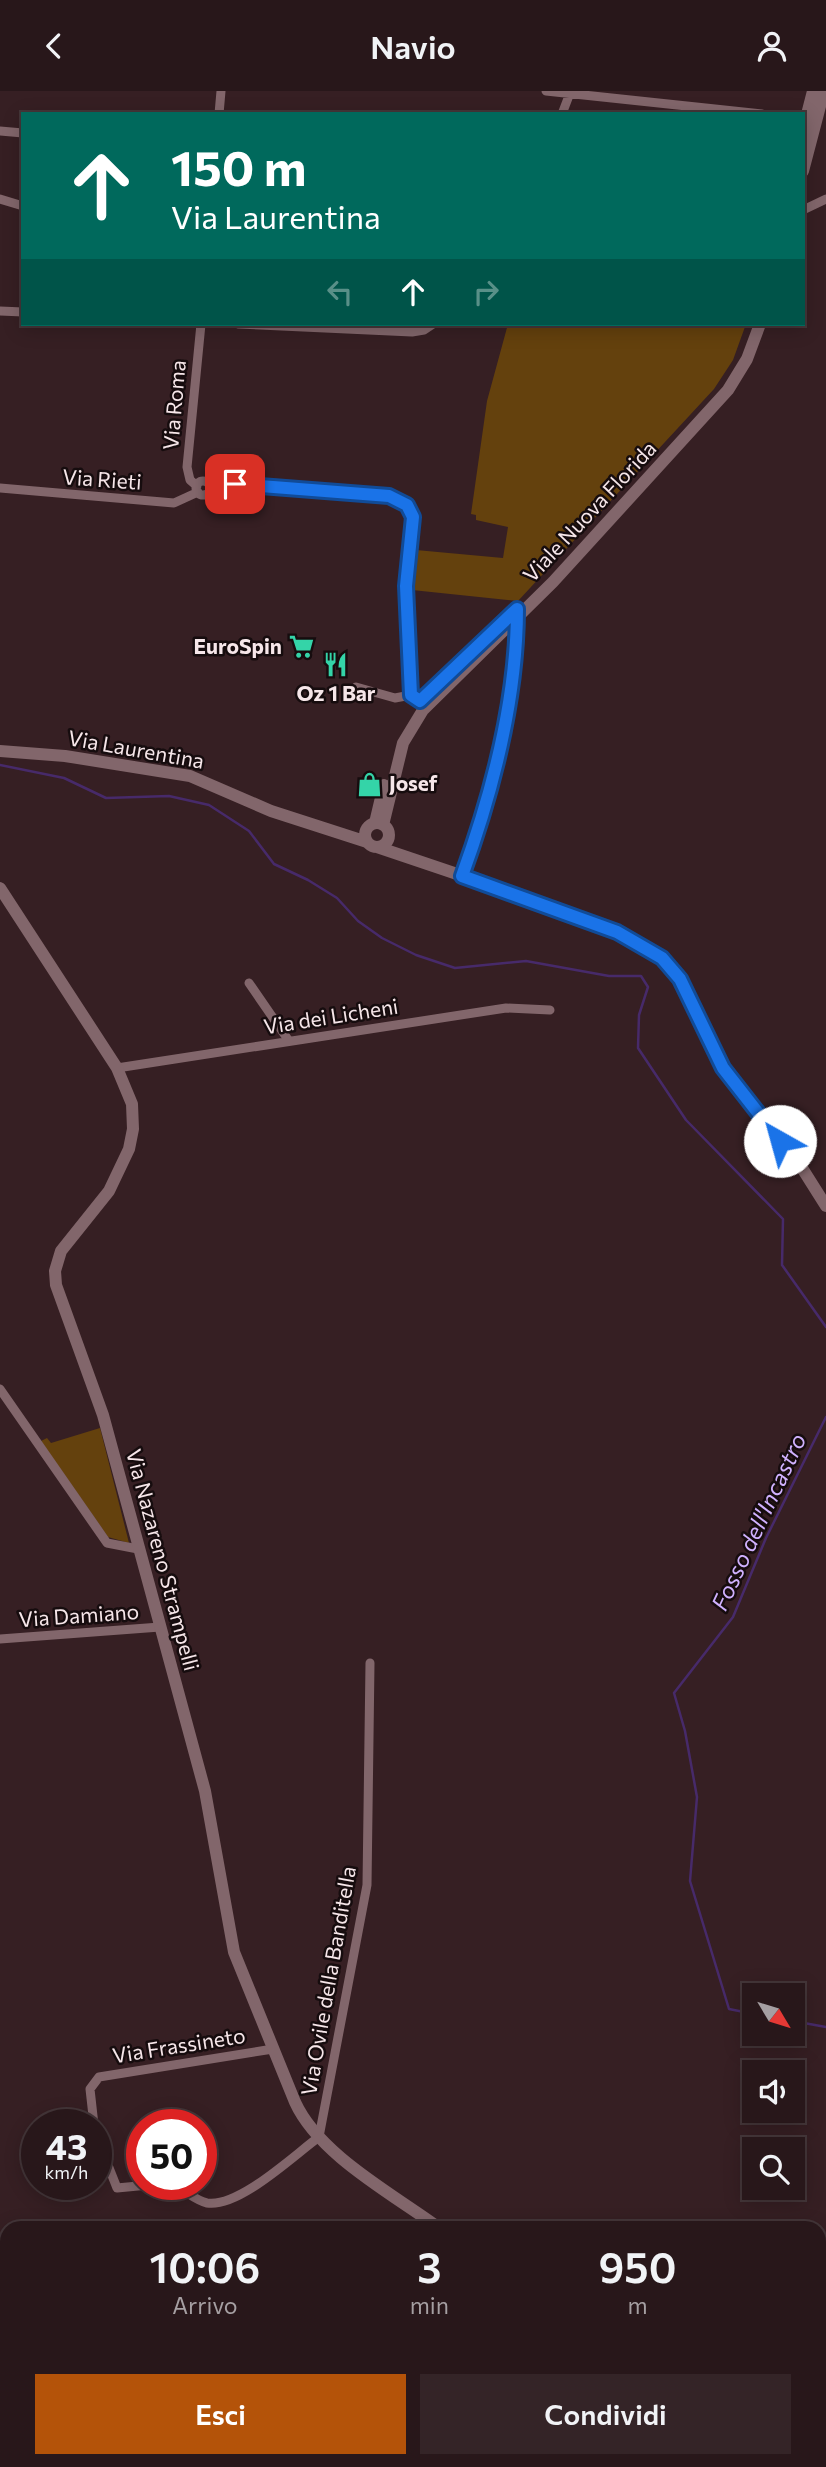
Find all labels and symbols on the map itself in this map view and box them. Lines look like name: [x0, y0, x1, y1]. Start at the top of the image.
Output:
street label: Via Roma: [157, 359, 190, 451]
street label: Viale Nuova Florida: [517, 435, 661, 587]
pin: [205, 454, 265, 514]
street label: Via Rieti: [62, 463, 142, 494]
place label: EuroSpin: [194, 633, 282, 658]
supermarket icon: EuroSpin: [288, 633, 316, 661]
restaurant icon: Oz 1 Bar: [322, 651, 350, 679]
place label: Oz 1 Bar: [296, 680, 376, 705]
street label: Via Laurentina: [66, 724, 206, 773]
shop icon: Josef: [355, 770, 383, 798]
place label: Josef: [389, 770, 438, 795]
street label: Via dei Licheni: [262, 993, 400, 1038]
position arrow: [743, 1104, 817, 1178]
water label: Fosso dell'Incastro: [705, 1428, 811, 1615]
street label: Via Nazareno Strampelli: [122, 1446, 205, 1673]
street label: Via Damiano: [18, 1598, 140, 1631]
street label: Via Ovile della Banditella: [295, 1864, 360, 2098]
north arrow: [742, 1983, 805, 2046]
street label: Via Frassineto: [111, 2022, 247, 2067]
speed limit sign: 50: [126, 2109, 217, 2200]

